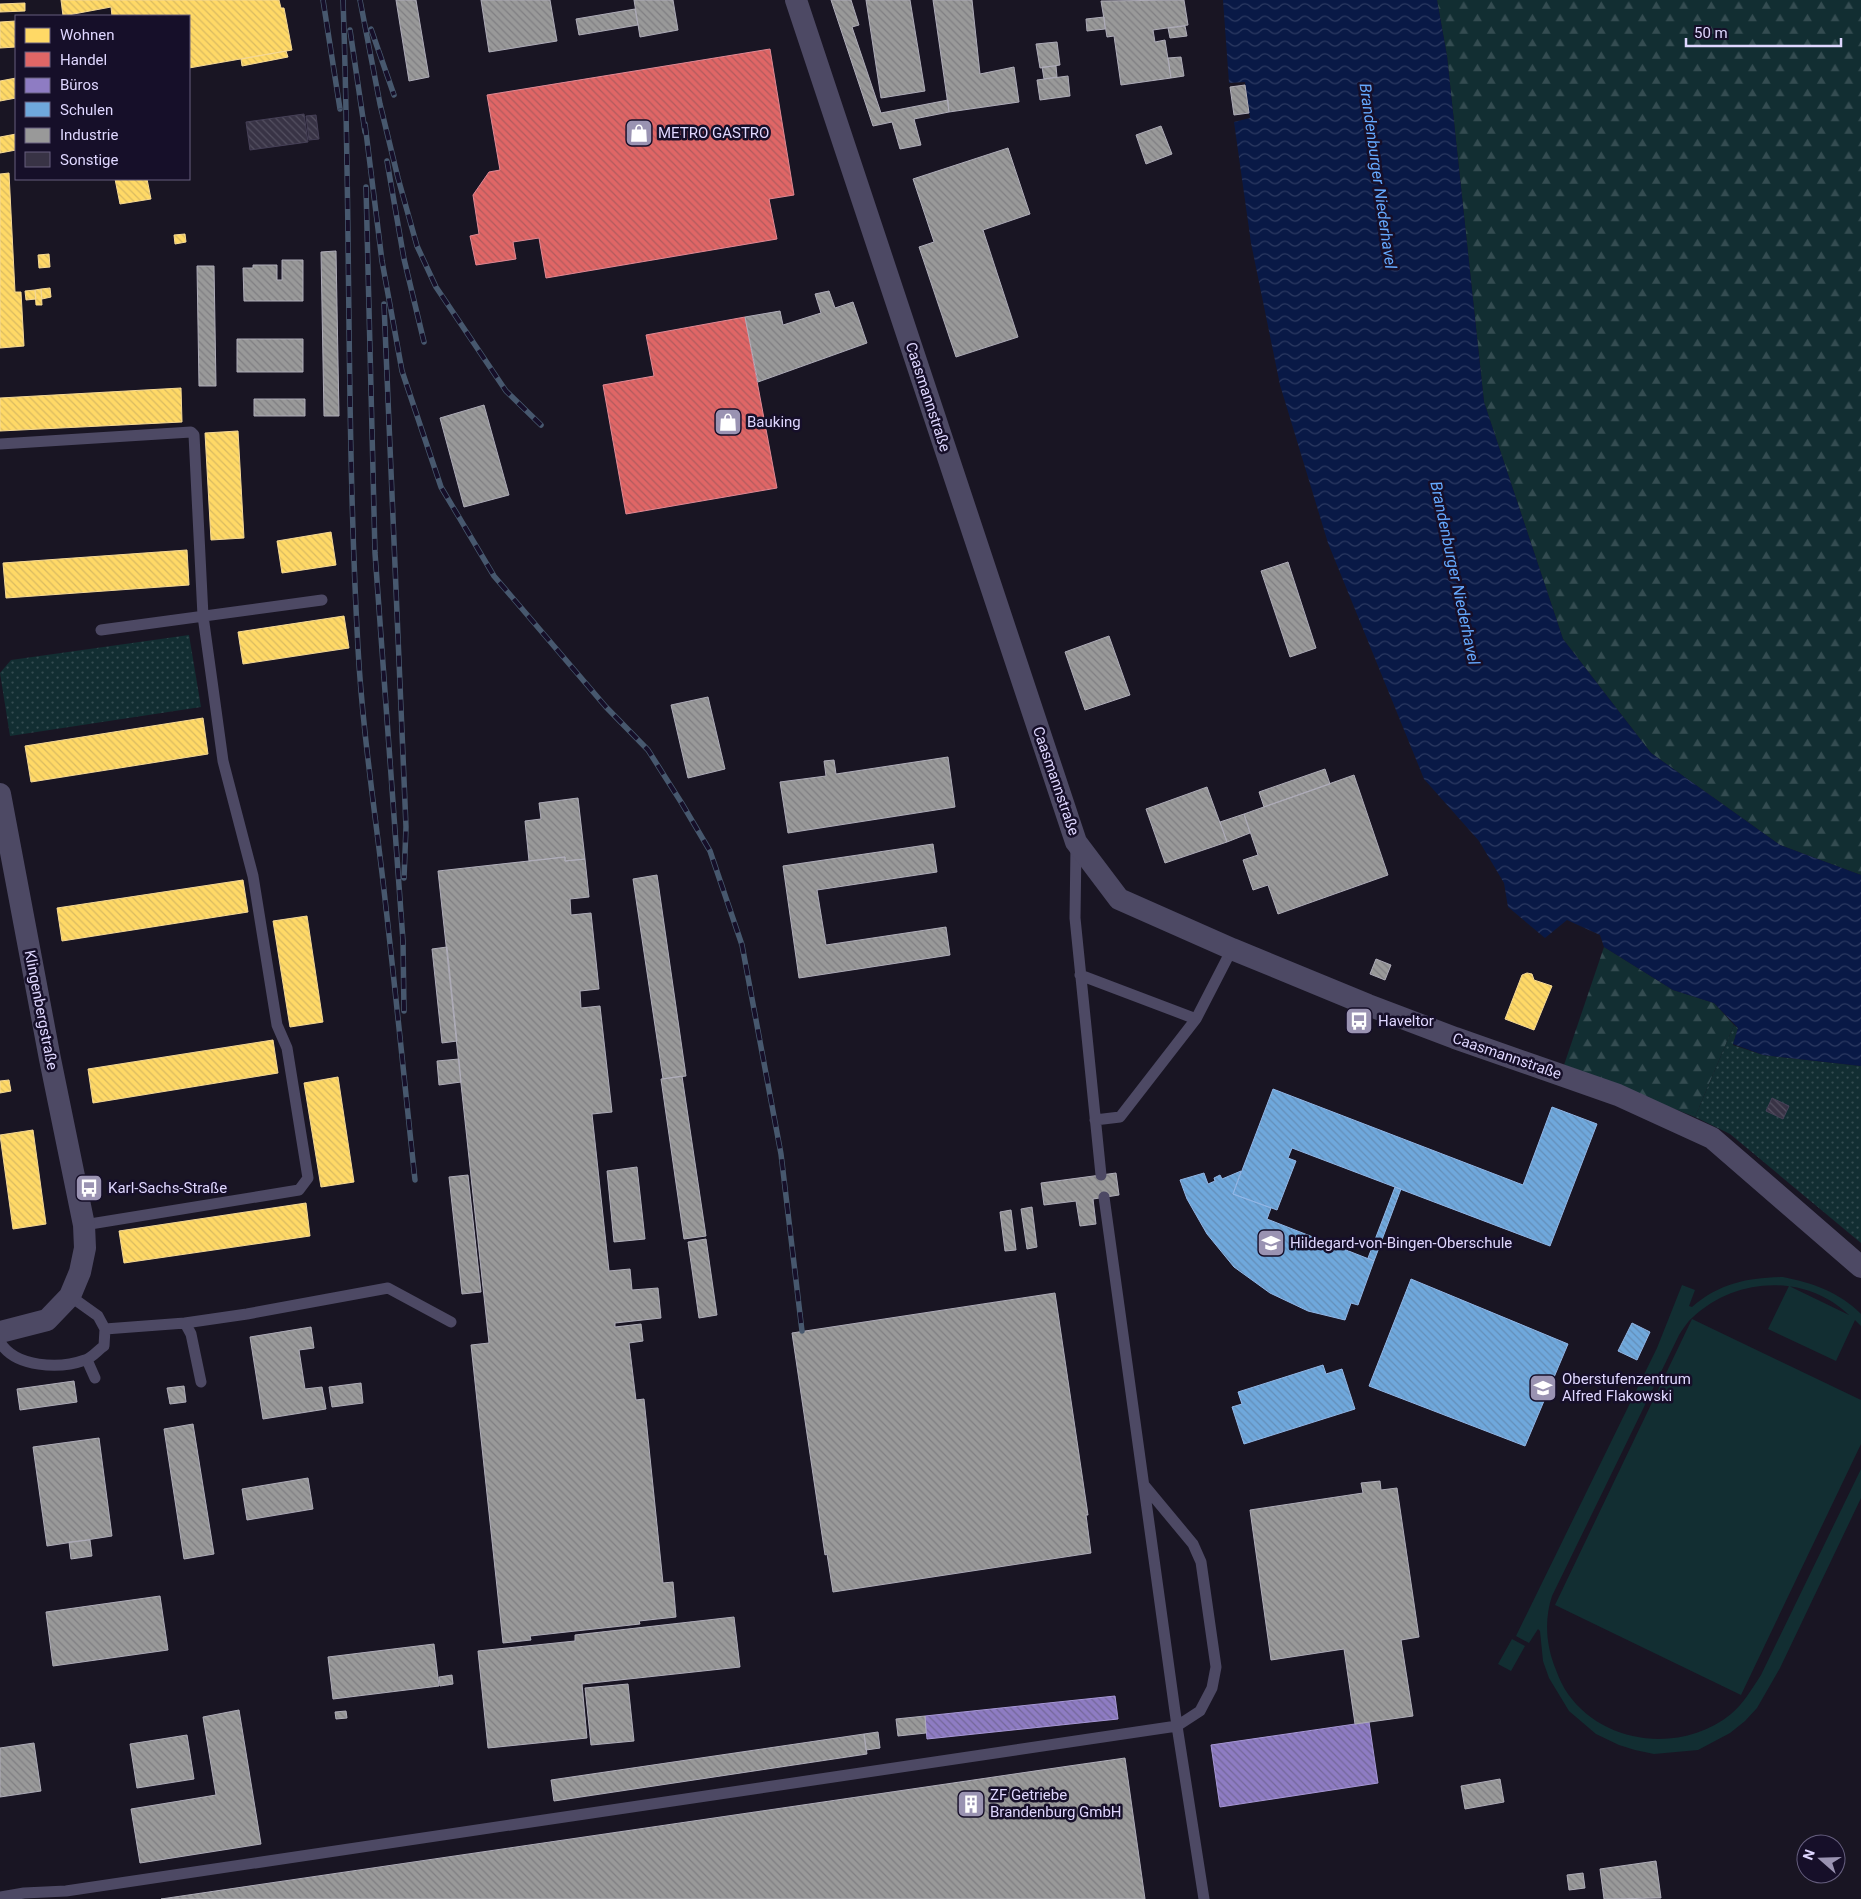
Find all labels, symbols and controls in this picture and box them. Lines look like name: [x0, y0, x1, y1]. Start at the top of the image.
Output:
legend: [15, 15, 190, 180]
scale bar: [1686, 15, 1841, 47]
text: 50 m: [1694, 24, 1728, 42]
text: Wohnen: [60, 26, 114, 44]
text: Handel: [60, 51, 107, 69]
text: Büros: [60, 76, 99, 94]
water label: Brandenburger Niederhavel: [1356, 82, 1400, 270]
text: Schulen: [60, 101, 113, 119]
shop icon: METRO GASTRO: [624, 118, 654, 148]
place label: METRO GASTRO: [658, 124, 769, 142]
text: Industrie: [60, 126, 118, 144]
text: Sonstige: [60, 151, 118, 169]
street label: Caasmannstraße: [902, 340, 954, 454]
shop icon: Bauking: [713, 407, 743, 437]
place label: Bauking: [747, 413, 801, 431]
water label: Brandenburger Niederhavel: [1426, 479, 1484, 667]
street label: Caasmannstraße: [1029, 724, 1083, 838]
street label: Klingenbergstraße: [21, 948, 61, 1072]
bus stop icon: Haveltor: [1344, 1006, 1374, 1036]
place label: Haveltor: [1378, 1012, 1434, 1030]
street label: Caasmannstraße: [1450, 1029, 1564, 1083]
bus stop icon: Karl-Sachs-Straße: [74, 1173, 104, 1203]
place label: Karl-Sachs-Straße: [108, 1179, 227, 1197]
school or university icon: Hildegard-von-Bingen-Oberschule: [1256, 1228, 1286, 1258]
place label: Hildegard-von-Bingen-Oberschule: [1290, 1234, 1512, 1252]
place label: Oberstufenzentrum Alfred Flakowski: [1562, 1370, 1691, 1405]
school or university icon: Oberstufenzentrum Alfred Flakowski: [1528, 1373, 1558, 1403]
place label: ZF Getriebe Brandenburg GmbH: [990, 1786, 1122, 1821]
building icon: ZF Getriebe Brandenburg GmbH: [956, 1789, 986, 1819]
north arrow: [1796, 1834, 1846, 1884]
text: N: [1800, 1847, 1818, 1862]

